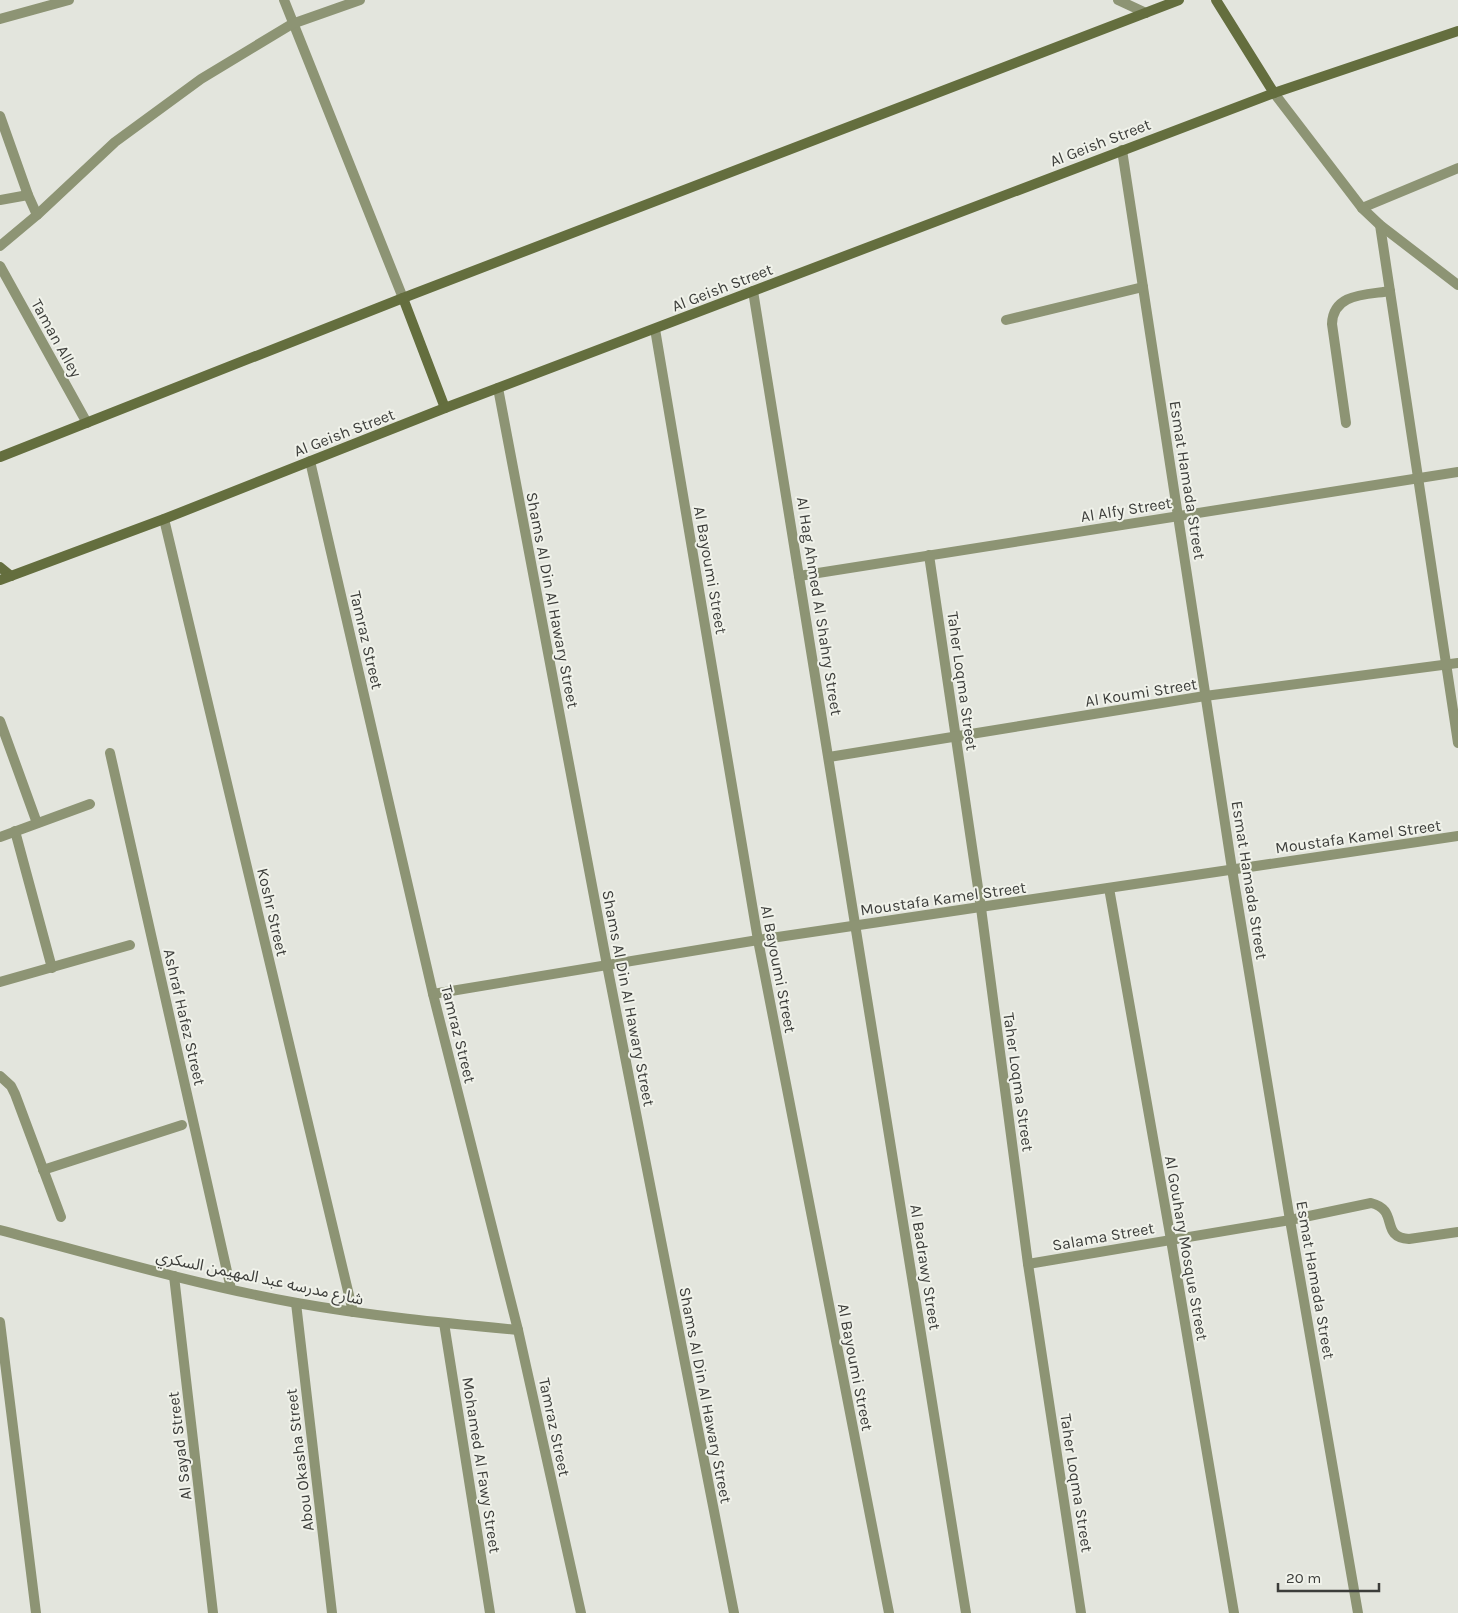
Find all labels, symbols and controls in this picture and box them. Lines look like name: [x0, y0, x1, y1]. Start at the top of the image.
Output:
street label: Al Geish Street: [1047, 115, 1153, 170]
street label: Al Geish Street: [669, 260, 775, 315]
street label: Taman Alley: [27, 296, 86, 381]
street label: Esmat Hamada Street: [1166, 399, 1209, 561]
street label: Al Geish Street: [291, 405, 397, 460]
street label: Shams Al Din Al Hawary Street: [522, 490, 583, 710]
street label: Al Alfy Street: [1079, 493, 1173, 526]
street label: Al Hag Ahmed Al Shahry Street: [793, 495, 846, 717]
street label: Al Bayoumi Street: [690, 505, 731, 636]
street label: Tamraz Street: [346, 589, 387, 691]
street label: Taher Loqma Street: [943, 610, 982, 752]
street label: Al Koumi Street: [1084, 674, 1198, 711]
street label: Esmat Hamada Street: [1228, 799, 1271, 961]
street label: Moustafa Kamel Street: [1274, 815, 1442, 858]
street label: Koshr Street: [253, 866, 292, 958]
street label: Moustafa Kamel Street: [859, 877, 1027, 920]
street label: Shams Al Din Al Hawary Street: [598, 888, 659, 1108]
street label: Al Bayoumi Street: [757, 904, 800, 1034]
street label: Ashraf Hafez Street: [160, 947, 209, 1087]
street label: Tamraz Street: [437, 983, 480, 1085]
street label: Taher Loqma Street: [999, 1011, 1038, 1153]
street label: Al Gouhary Mosque Street: [1161, 1154, 1212, 1342]
street label: Esmat Hamada Street: [1292, 1200, 1339, 1361]
street label: Al Badrawy Street: [906, 1203, 945, 1331]
street label: Salama Street: [1051, 1218, 1156, 1255]
street label: شارع مدرسه عبد المهيمن السكري: [154, 1246, 365, 1312]
street label: Shams Al Din Al Hawary Street: [675, 1285, 736, 1505]
street label: Al Bayoumi Street: [834, 1302, 877, 1432]
street label: Mohamed Al Fawy Street: [458, 1376, 505, 1555]
street label: Tamraz Street: [535, 1376, 574, 1478]
street label: Abou Okasha Street: [281, 1387, 318, 1532]
street label: Al Sayad Street: [163, 1390, 196, 1501]
street label: Taher Loqma Street: [1056, 1412, 1097, 1554]
scale bar: [1278, 1560, 1379, 1592]
text: 20 m: [1286, 1569, 1321, 1587]

